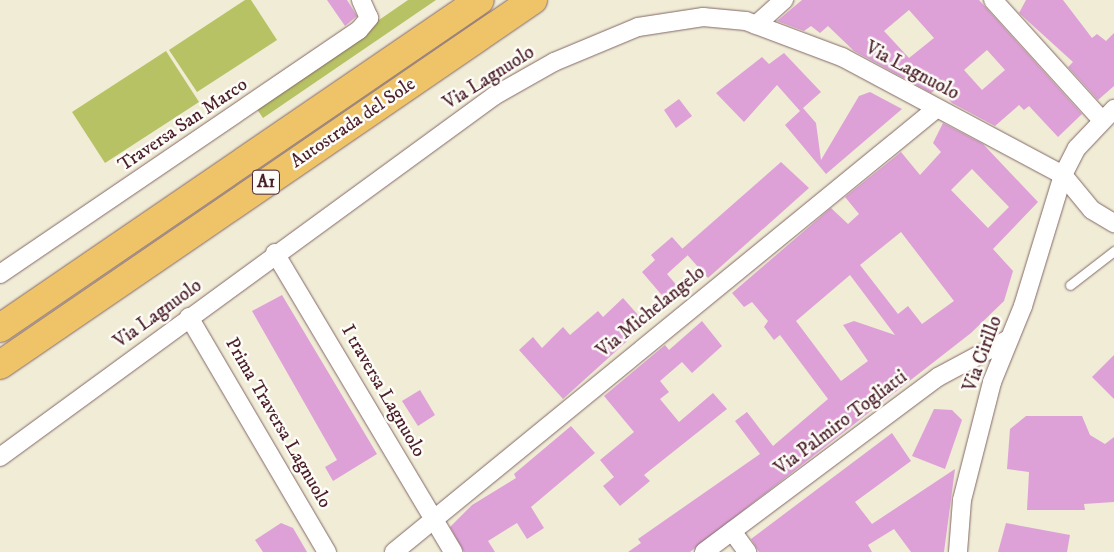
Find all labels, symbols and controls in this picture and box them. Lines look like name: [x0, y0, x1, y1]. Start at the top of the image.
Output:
street label: Via Lagnuolo: [861, 37, 963, 105]
street label: Via Lagnuolo: [439, 41, 539, 115]
street label: Traversa San Marco: [114, 73, 252, 177]
street label: Autostrada del Sole: [286, 73, 420, 173]
road number: A1: [251, 166, 281, 198]
street label: Via Michelangelo: [592, 261, 710, 363]
street label: Via Lagnuolo: [110, 275, 206, 353]
street label: Via Cirillo: [959, 313, 1007, 395]
street label: I traversa Lagnuolo: [336, 321, 430, 461]
street label: Prima Traversa Lagnuolo: [220, 334, 336, 512]
street label: Via Palmiro Togliatti: [770, 366, 912, 480]

